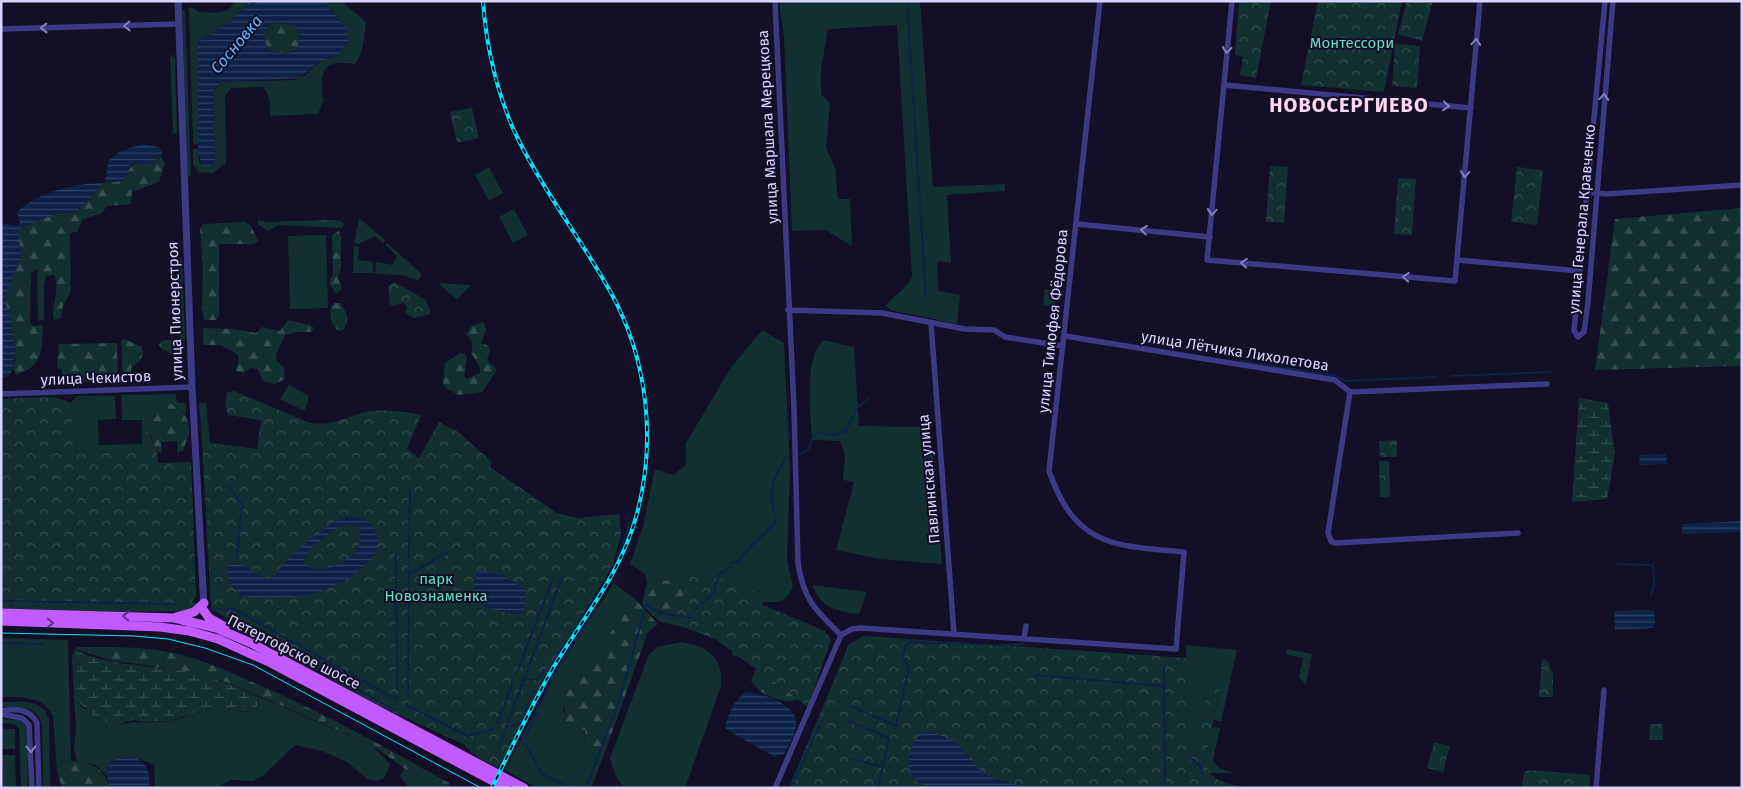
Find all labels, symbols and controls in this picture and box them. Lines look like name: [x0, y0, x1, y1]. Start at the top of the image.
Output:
water label: Сосновка: [207, 11, 266, 77]
one-way arrow: [123, 21, 131, 31]
one-way arrow: [40, 23, 48, 33]
street label: улица Маршала Мерецкова: [754, 30, 782, 224]
park label: Монтессори: [1310, 34, 1394, 52]
one-way arrow: [1471, 38, 1482, 46]
one-way arrow: [1222, 46, 1233, 54]
district label: НОВОСЕРГИЕВО: [1269, 93, 1429, 117]
one-way arrow: [1599, 93, 1610, 101]
one-way arrow: [1443, 100, 1451, 111]
street label: улица Генерала Кравченко: [1565, 123, 1599, 315]
one-way arrow: [1459, 170, 1470, 178]
one-way arrow: [1207, 208, 1218, 216]
one-way arrow: [1139, 225, 1147, 236]
street label: улица Тимофея Фёдорова: [1034, 228, 1072, 414]
street label: улица Пионерстроя: [164, 241, 186, 381]
one-way arrow: [1240, 258, 1248, 269]
one-way arrow: [1402, 272, 1410, 283]
street label: улица Лётчика Лихолетова: [1140, 327, 1330, 375]
street label: улица Чекистов: [40, 367, 152, 389]
street label: Павлинская улица: [914, 413, 944, 545]
park label: парк Новознаменка: [384, 570, 488, 605]
one-way arrow: [121, 610, 129, 621]
street label: Петергофское шоссе: [225, 611, 363, 693]
one-way arrow: [46, 618, 54, 628]
one-way arrow: [26, 746, 36, 753]

